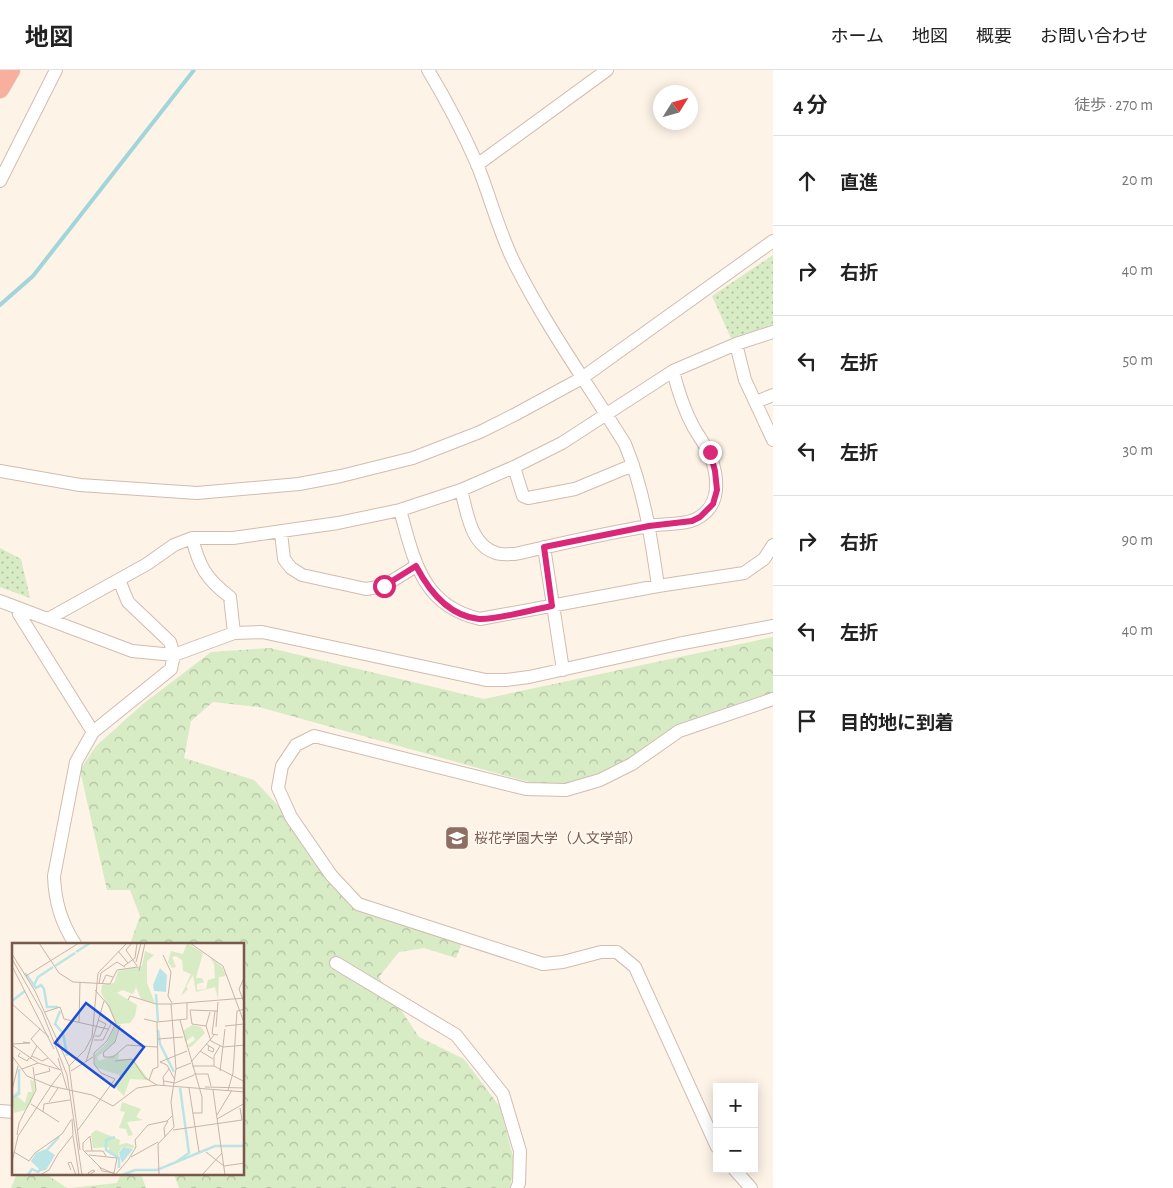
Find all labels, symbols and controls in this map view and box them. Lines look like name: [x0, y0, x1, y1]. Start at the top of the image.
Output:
text: 地図: [25, 26, 73, 50]
text: ホーム: [831, 28, 884, 46]
text: 地図: [912, 28, 948, 46]
text: 概要: [976, 28, 1012, 46]
text: お問い合わせ: [1040, 28, 1148, 46]
north arrow: [653, 85, 698, 130]
text: 4 分: [793, 95, 828, 116]
text: 徒歩 · 270 m: [1074, 97, 1153, 113]
icon: ahead: [793, 167, 821, 195]
text: 20 m: [1122, 172, 1153, 188]
text: 直進: [840, 174, 878, 193]
icon: right: [793, 257, 821, 285]
text: 40 m: [1121, 262, 1153, 278]
text: 右折: [840, 264, 878, 283]
icon: left: [793, 347, 821, 375]
text: 50 m: [1122, 352, 1153, 368]
text: 左折: [840, 354, 878, 373]
icon: left: [793, 437, 821, 465]
route end: [699, 441, 722, 464]
text: 30 m: [1123, 442, 1153, 458]
text: 左折: [840, 444, 878, 463]
icon: right: [793, 527, 821, 555]
text: 90 m: [1122, 532, 1153, 548]
text: 右折: [840, 534, 878, 553]
route start: [373, 575, 396, 598]
icon: left: [793, 617, 821, 645]
text: 40 m: [1121, 622, 1153, 638]
text: 左折: [840, 624, 878, 643]
icon: arrive: [793, 707, 821, 735]
text: 目的地に到着: [840, 714, 954, 733]
school or university icon: 桜花学園大学（人文学部）: [444, 825, 470, 851]
place label: 桜花学園大学（人文学部）: [474, 831, 642, 846]
inset map: [12, 943, 245, 1176]
map controls: [713, 1083, 758, 1173]
button: +: [713, 1083, 758, 1128]
button: −: [713, 1128, 758, 1173]

